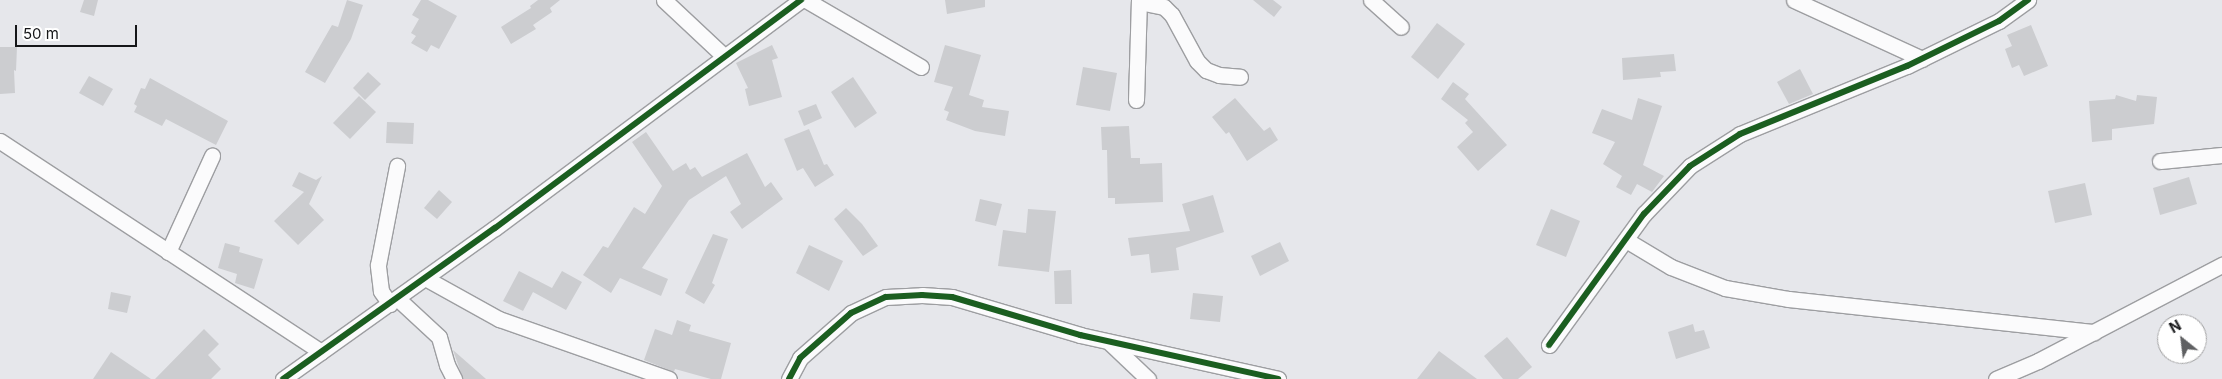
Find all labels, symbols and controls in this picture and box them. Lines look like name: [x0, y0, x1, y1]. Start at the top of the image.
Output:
scale bar: [18, 15, 140, 47]
text: 50 m: [23, 24, 59, 43]
north arrow: [2157, 314, 2207, 364]
text: N: [2166, 316, 2184, 336]

